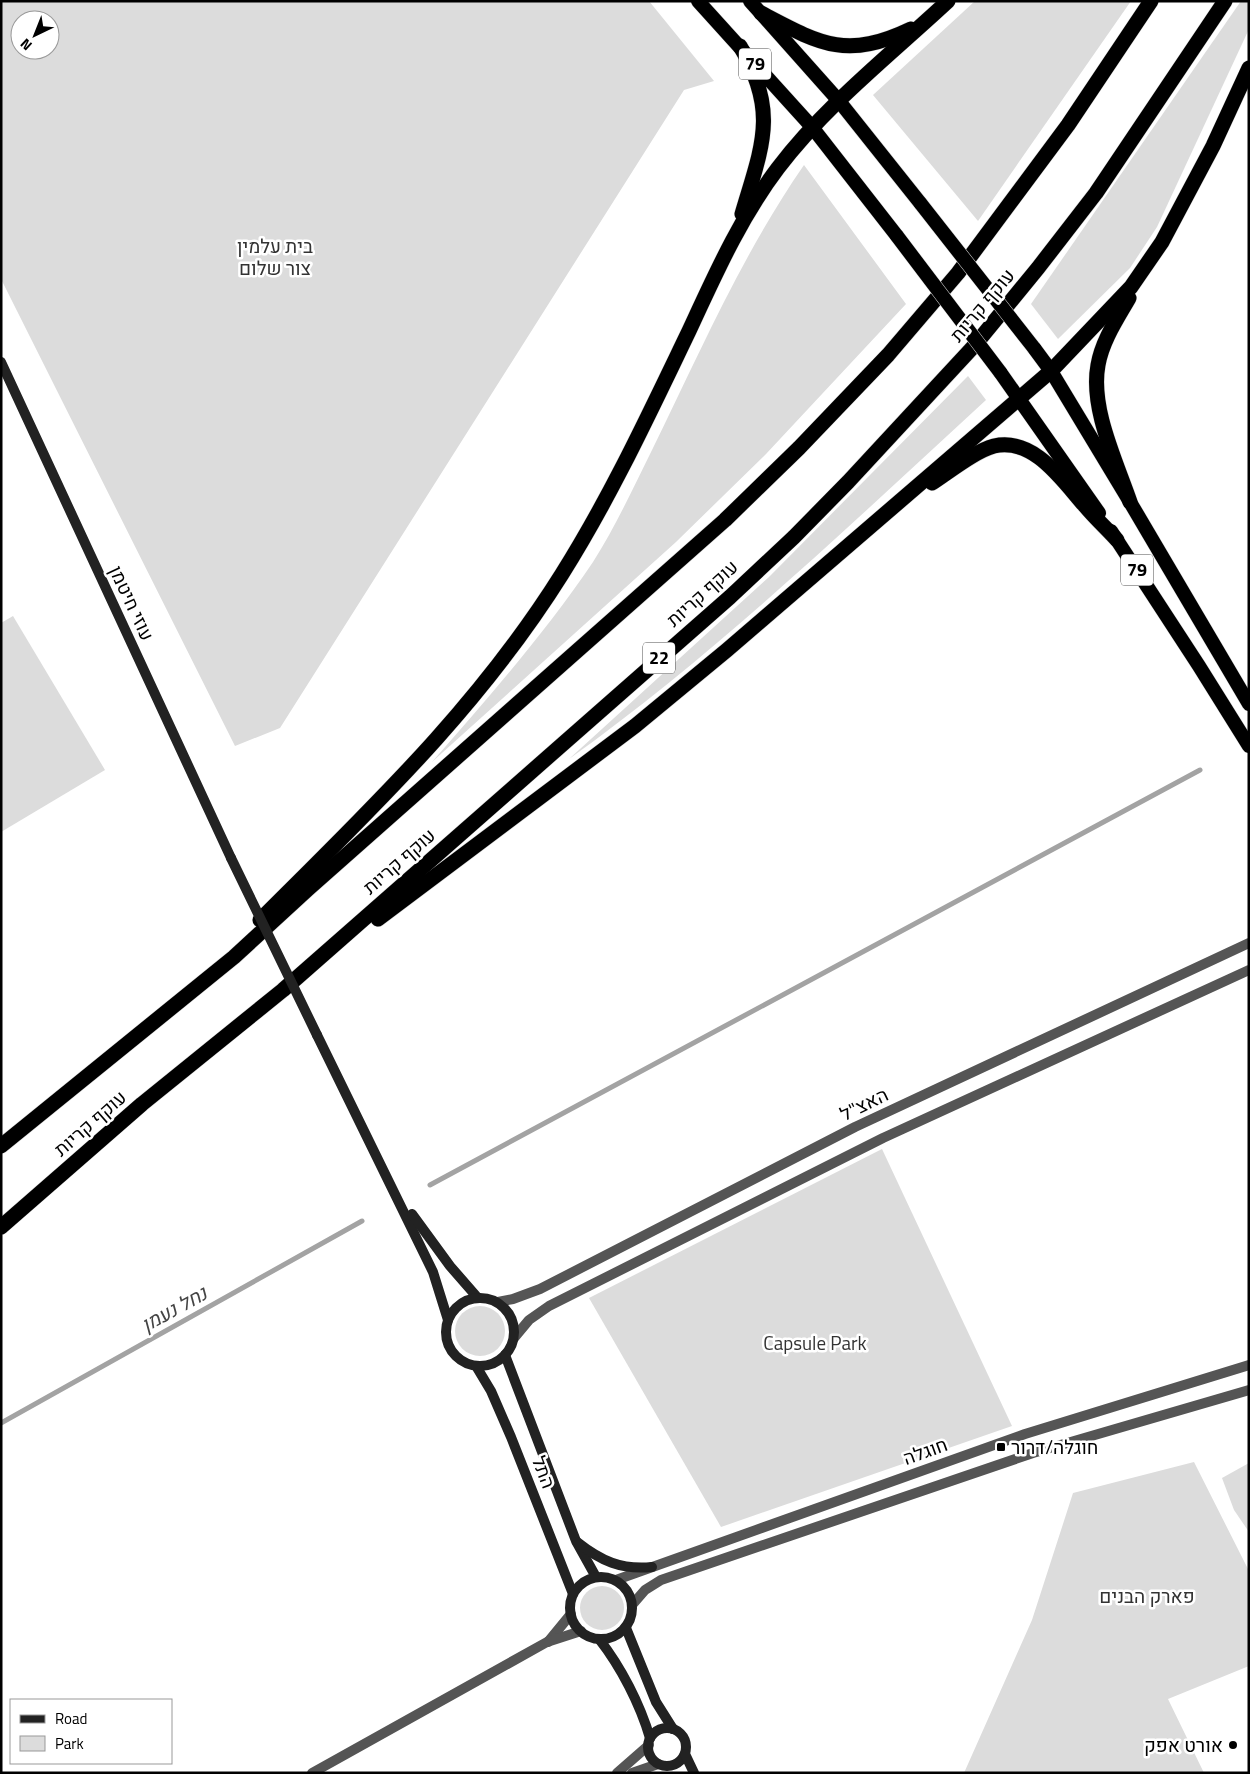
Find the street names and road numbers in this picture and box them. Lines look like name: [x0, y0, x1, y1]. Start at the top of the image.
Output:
road number: 79: [739, 49, 771, 80]
street label: עוקף קריות: [942, 262, 1021, 348]
street label: עוקף קריות: [659, 552, 744, 633]
road number: 79: [1121, 554, 1153, 586]
street label: עוזי חיטמן: [102, 561, 162, 645]
road number: 22: [643, 642, 675, 674]
street label: עוקף קריות: [356, 821, 441, 900]
street label: האצ"ל: [835, 1079, 893, 1128]
street label: עוקף קריות: [47, 1083, 132, 1162]
street label: חוגלה: [899, 1429, 951, 1472]
street label: התל: [525, 1451, 564, 1492]

